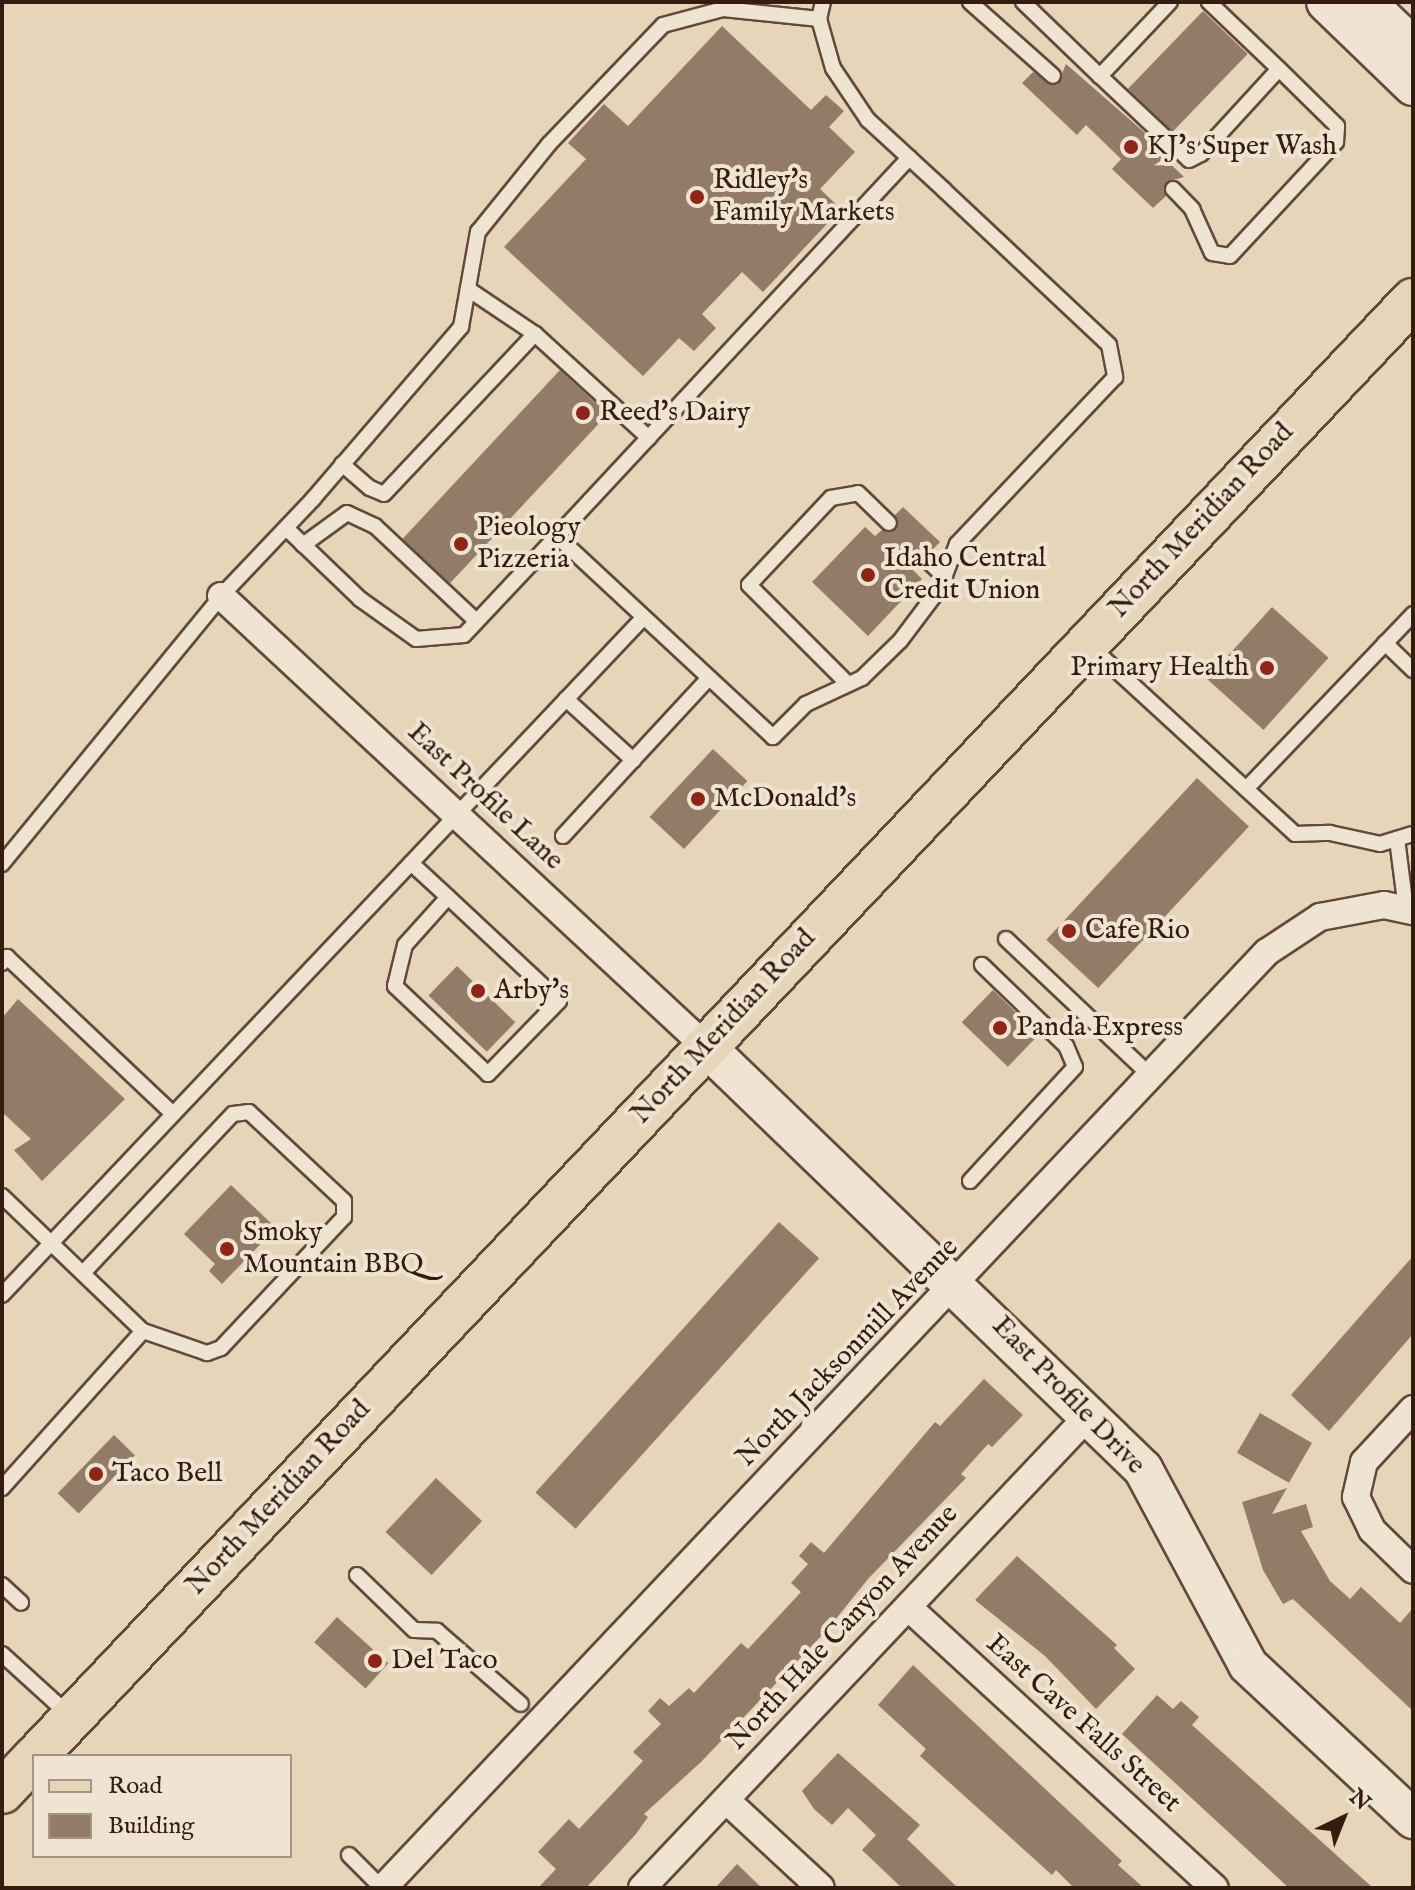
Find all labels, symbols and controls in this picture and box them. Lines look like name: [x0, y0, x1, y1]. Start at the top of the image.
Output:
place label: KJ's Super Wash: [1147, 130, 1337, 164]
marker: KJ's Super Wash: [1122, 138, 1140, 156]
place label: Ridley's Family Markets: [713, 164, 895, 230]
marker: Ridley's Family Markets: [688, 188, 706, 206]
place label: Reed's Dairy: [599, 396, 750, 430]
marker: Reed's Dairy: [574, 404, 592, 422]
street label: North Meridian Road: [1103, 416, 1301, 626]
place label: Pieology Pizzeria: [477, 511, 581, 577]
marker: Pieology Pizzeria: [452, 535, 470, 553]
place label: Idaho Central Credit Union: [884, 542, 1046, 608]
marker: Idaho Central Credit Union: [859, 566, 877, 584]
place label: Primary Health: [1070, 651, 1249, 685]
marker: Primary Health: [1256, 657, 1278, 679]
street label: East Profile Lane: [400, 716, 570, 878]
place label: McDonald's: [714, 782, 856, 816]
marker: McDonald's: [689, 790, 707, 808]
place label: Cafe Rio: [1085, 914, 1190, 948]
street label: North Meridian Road: [625, 922, 823, 1132]
marker: Cafe Rio: [1060, 922, 1078, 940]
place label: Arby's: [494, 974, 569, 1008]
marker: Arby's: [469, 982, 487, 1000]
place label: Panda Express: [1016, 1011, 1183, 1045]
marker: Panda Express: [991, 1019, 1009, 1037]
place label: Smoky Mountain BBQ: [243, 1216, 423, 1282]
street label: North Jacksonmill Avenue: [730, 1232, 966, 1474]
marker: Smoky Mountain BBQ: [218, 1240, 236, 1258]
street label: East Profile Drive: [984, 1310, 1152, 1482]
street label: North Meridian Road: [180, 1393, 378, 1603]
place label: Taco Bell: [112, 1457, 222, 1491]
marker: Taco Bell: [87, 1465, 105, 1483]
street label: North Hale Canyon Avenue: [720, 1498, 966, 1758]
street label: East Cave Falls Street: [979, 1628, 1187, 1820]
place label: Del Taco: [391, 1644, 498, 1678]
marker: Del Taco: [366, 1652, 384, 1670]
legend: [32, 1754, 292, 1858]
text: Road: [108, 1771, 162, 1802]
north arrow: [1303, 1778, 1383, 1858]
text: N: [1343, 1784, 1376, 1817]
text: Building: [108, 1811, 194, 1842]

